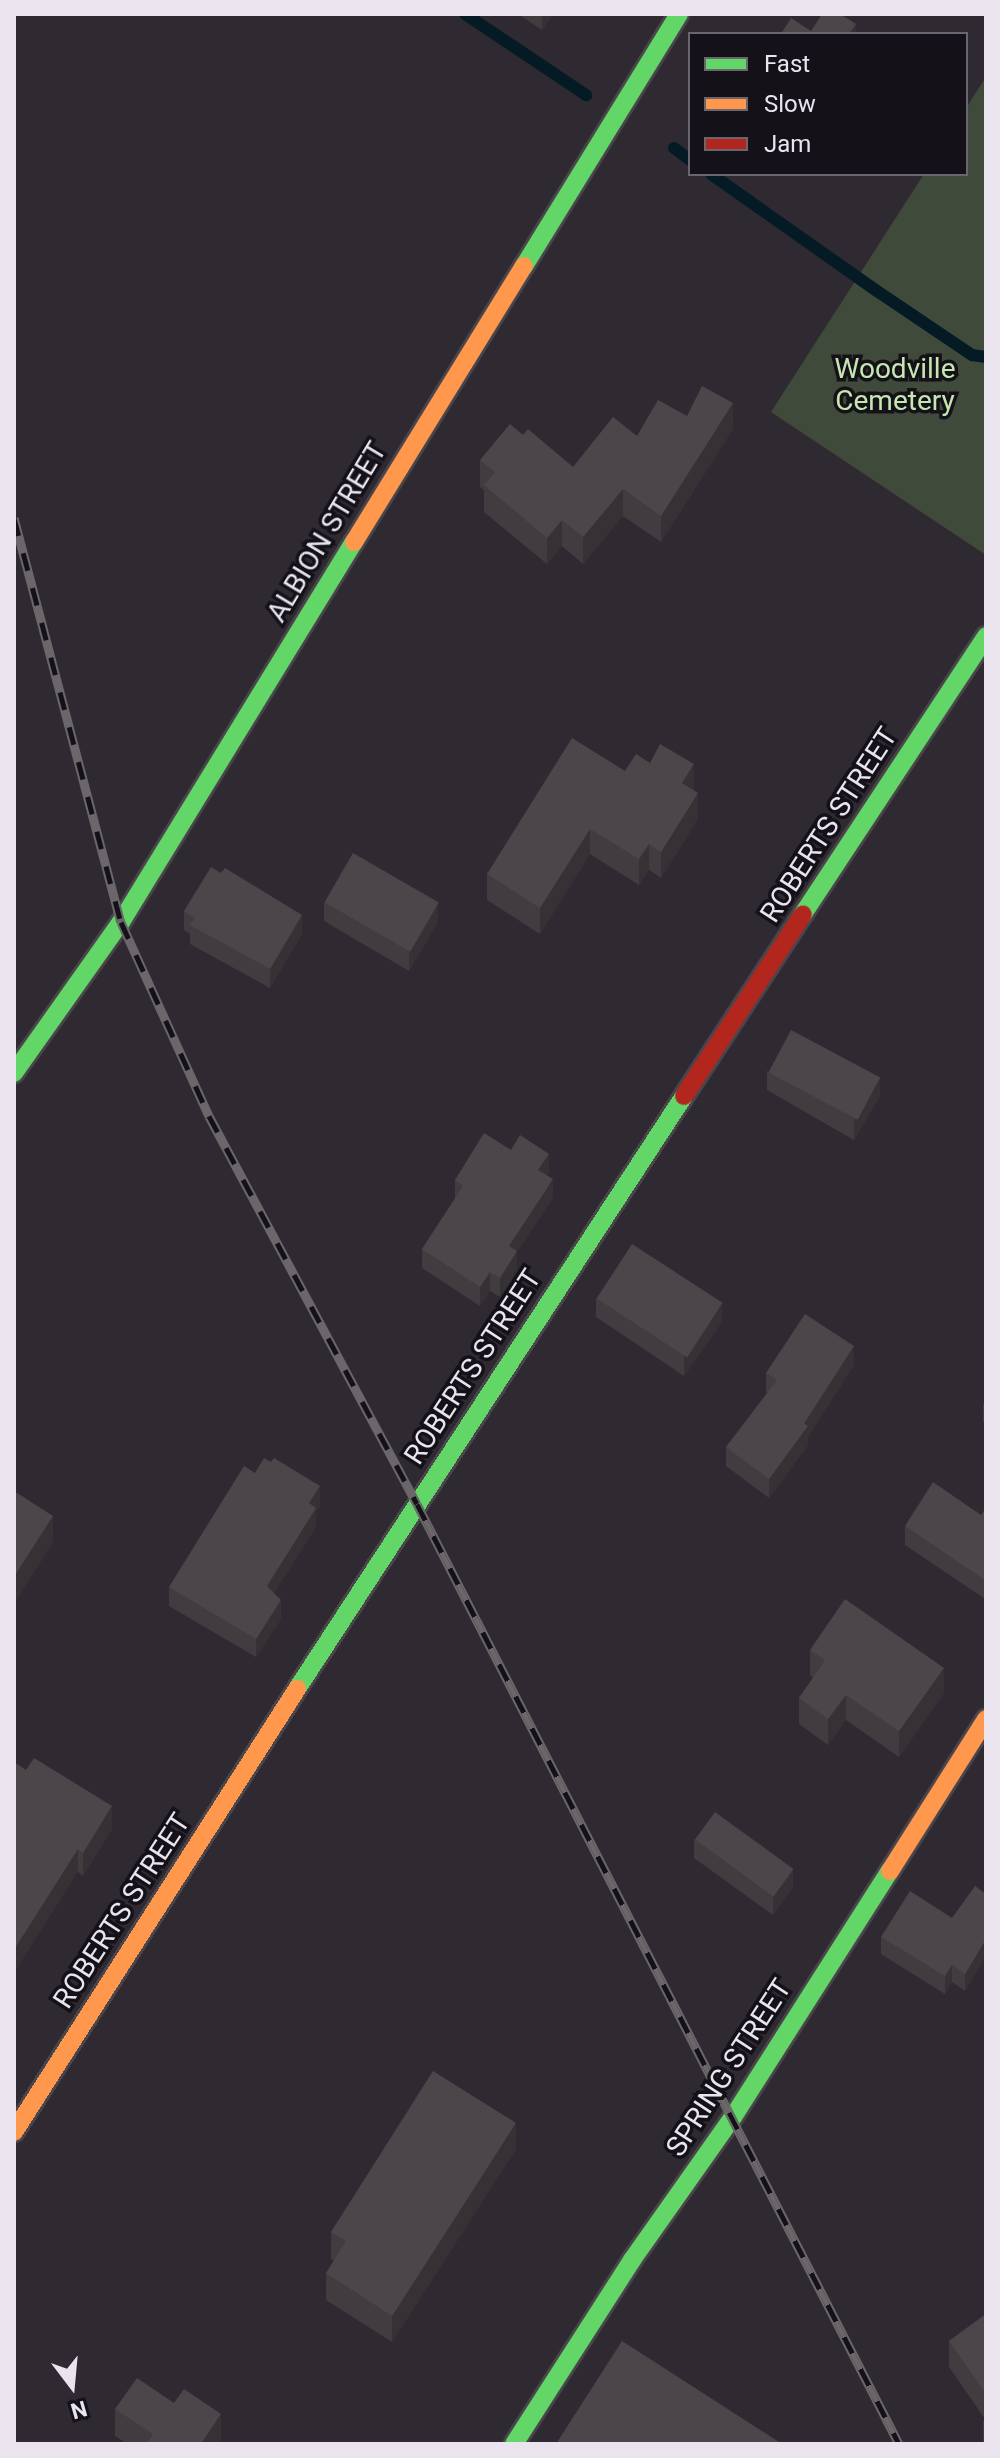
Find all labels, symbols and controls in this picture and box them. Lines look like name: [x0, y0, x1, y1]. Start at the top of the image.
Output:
legend: [688, 32, 968, 176]
text: Fast: [764, 50, 810, 78]
text: Slow: [764, 90, 816, 118]
text: Jam: [764, 130, 811, 158]
park label: Woodville Cemetery: [835, 352, 955, 418]
street label: ALBION STREET: [260, 436, 394, 628]
street label: ROBERTS STREET: [754, 721, 904, 929]
street label: ROBERTS STREET: [398, 1263, 548, 1471]
street label: ROBERTS STREET: [47, 1807, 197, 2015]
street label: SPRING STREET: [659, 1973, 799, 2163]
north arrow: [32, 2346, 112, 2426]
text: N: [68, 2395, 90, 2424]

